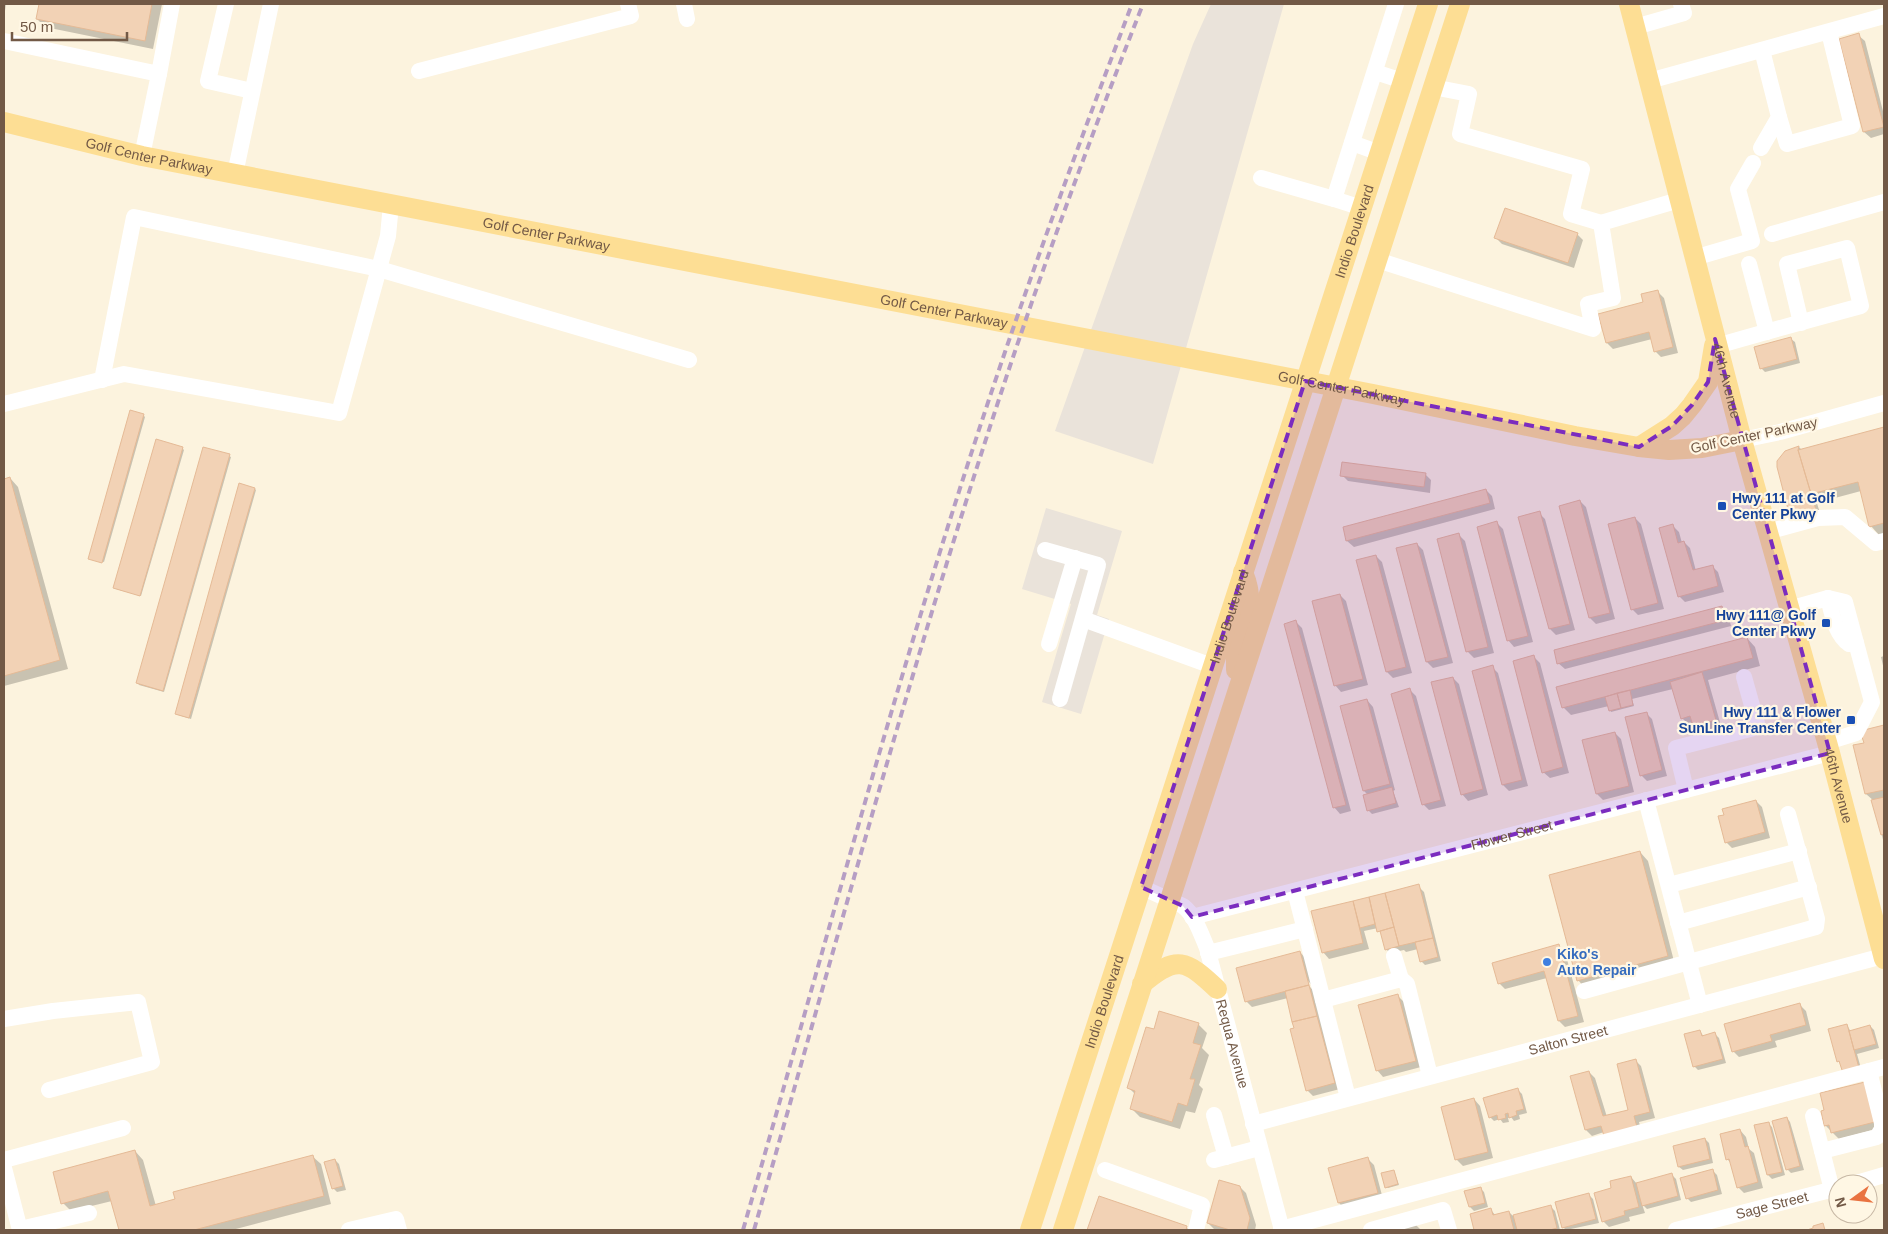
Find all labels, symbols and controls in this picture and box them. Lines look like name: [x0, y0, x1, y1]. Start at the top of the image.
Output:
scale bar: [12, 10, 128, 42]
text: 50 m: [20, 18, 53, 35]
street label: Golf Center Parkway: [84, 134, 214, 177]
street label: Indio Boulevard: [1332, 183, 1377, 280]
street label: Golf Center Parkway: [481, 214, 611, 254]
street label: Golf Center Parkway: [879, 291, 1009, 331]
street label: 46th Avenue: [1709, 341, 1744, 420]
street label: Golf Center Parkway: [1277, 368, 1407, 408]
street label: Golf Center Parkway: [1689, 414, 1819, 456]
place label: Hwy 111 at Golf Center Pkwy: [1732, 490, 1835, 522]
marker: Hwy 111 at Golf Center Pkwy: [1716, 500, 1728, 512]
street label: Indio Boulevard: [1207, 568, 1252, 665]
place label: Hwy 111@ Golf Center Pkwy: [1716, 607, 1816, 639]
marker: Hwy 111@ Golf Center Pkwy: [1820, 617, 1832, 629]
place label: Hwy 111 & Flower SunLine Transfer Center: [1678, 704, 1842, 736]
marker: Hwy 111 & Flower SunLine Transfer Center: [1845, 714, 1857, 726]
street label: 46th Avenue: [1821, 746, 1856, 825]
street label: Flower Street: [1469, 817, 1554, 853]
place label: Kiko's Auto Repair: [1557, 946, 1637, 978]
street label: Indio Boulevard: [1081, 953, 1127, 1051]
marker: Kiko's Auto Repair: [1541, 956, 1553, 968]
street label: Requa Avenue: [1213, 997, 1252, 1090]
street label: Salton Street: [1527, 1022, 1609, 1058]
north arrow: [1828, 1174, 1878, 1224]
street label: Sage Street: [1734, 1188, 1810, 1222]
text: N: [1831, 1195, 1849, 1209]

